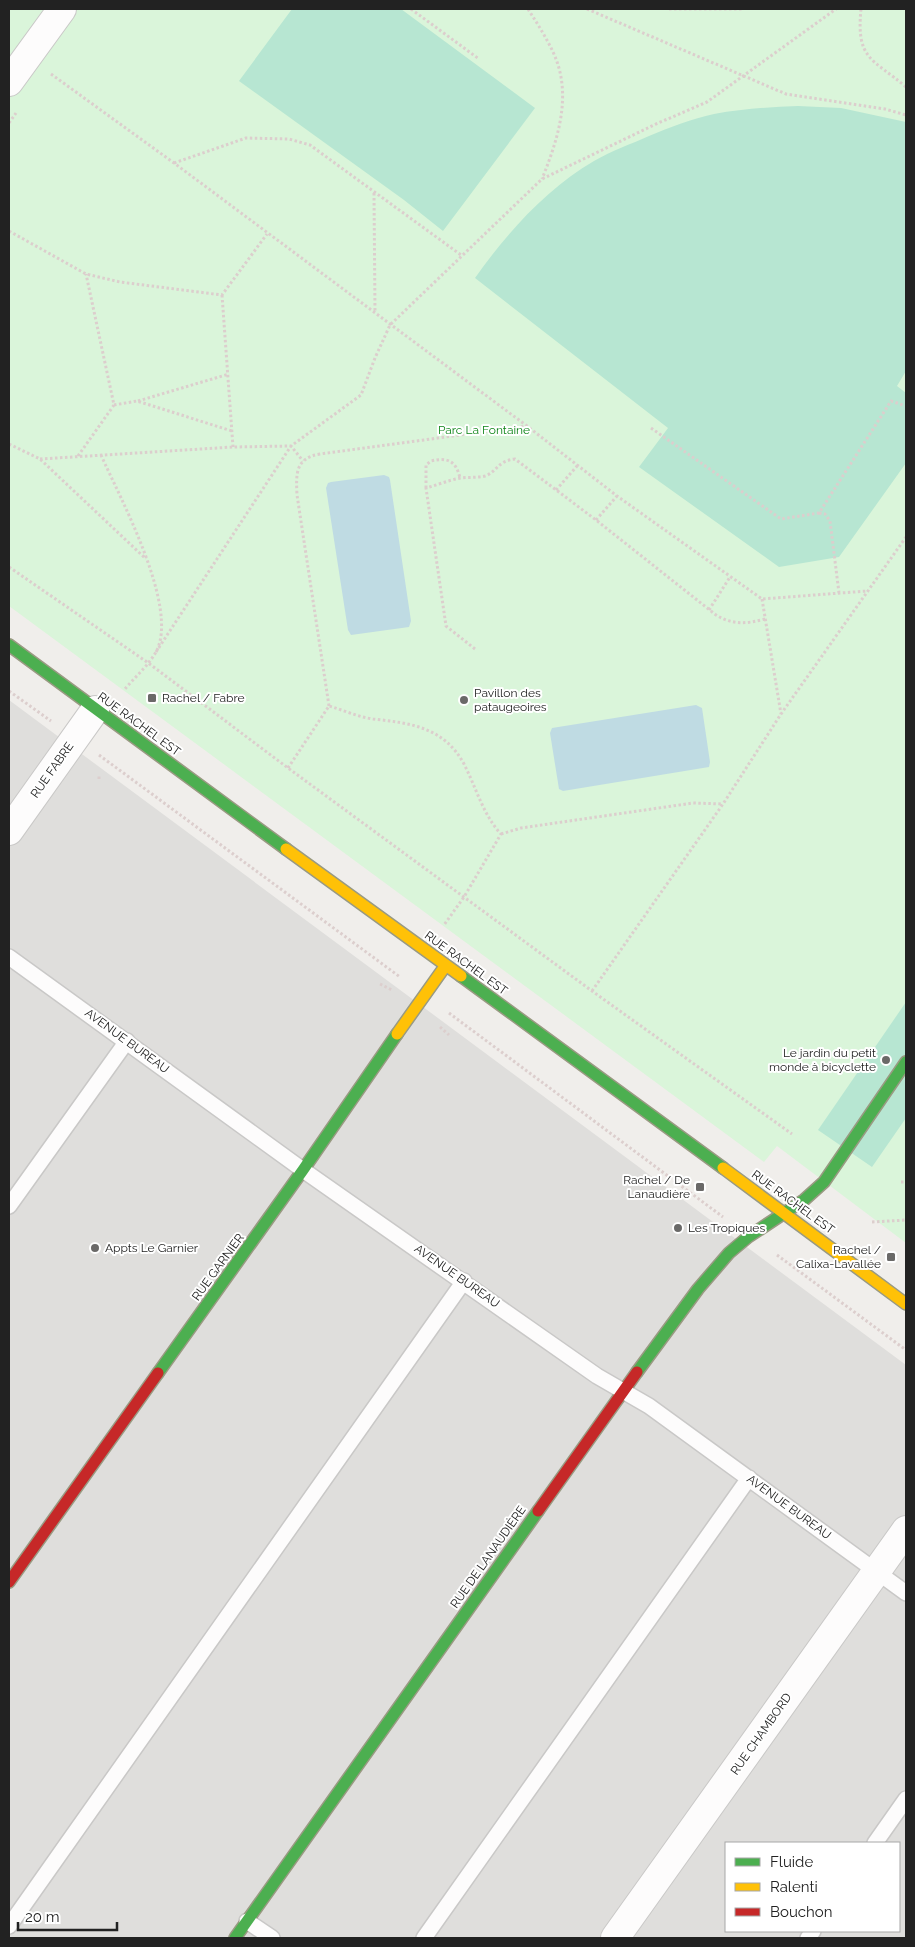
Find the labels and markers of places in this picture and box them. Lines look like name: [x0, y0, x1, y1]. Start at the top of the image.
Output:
place label: Pavillon des pataugeoires: [474, 686, 547, 714]
place label: Rachel / Fabre: [162, 691, 244, 705]
marker: Rachel / Fabre: [146, 692, 158, 704]
marker: Pavillon des pataugeoires: [458, 694, 470, 706]
place label: Le jardin du petit monde à bicyclette: [769, 1046, 876, 1074]
marker: Le jardin du petit monde à bicyclette: [880, 1054, 892, 1066]
place label: Rachel / De Lanaudière: [623, 1173, 690, 1201]
marker: Rachel / De Lanaudière: [694, 1181, 706, 1193]
place label: Les Tropiques: [688, 1221, 765, 1235]
marker: Les Tropiques: [672, 1222, 684, 1234]
place label: Appts Le Garnier: [105, 1241, 199, 1255]
marker: Appts Le Garnier: [89, 1242, 101, 1254]
place label: Rachel / Calixa-Lavallée: [796, 1243, 881, 1271]
marker: Rachel / Calixa-Lavallée: [885, 1251, 897, 1263]

